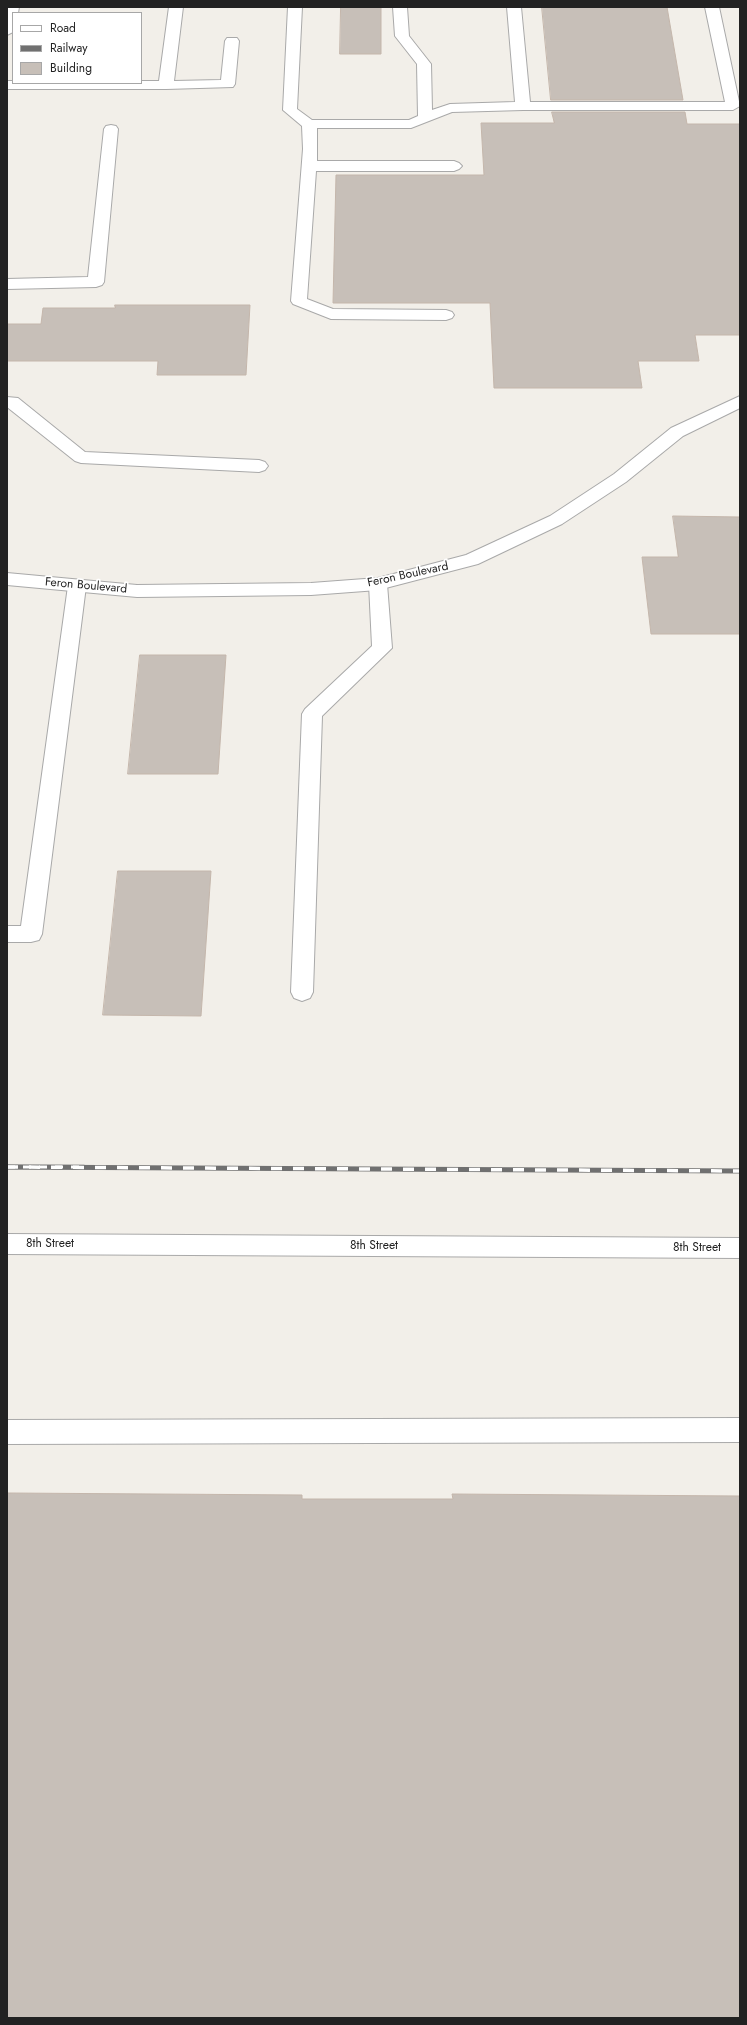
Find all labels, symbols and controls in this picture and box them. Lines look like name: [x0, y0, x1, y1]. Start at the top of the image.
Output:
legend: [12, 12, 142, 84]
text: Road: [50, 19, 76, 37]
text: Railway: [50, 39, 88, 57]
text: Building: [50, 59, 92, 77]
street label: Feron Boulevard: [366, 559, 450, 591]
street label: Feron Boulevard: [44, 575, 128, 597]
street label: 8th Street: [26, 1237, 74, 1251]
street label: 8th Street: [350, 1239, 398, 1253]
street label: 8th Street: [673, 1241, 721, 1255]

